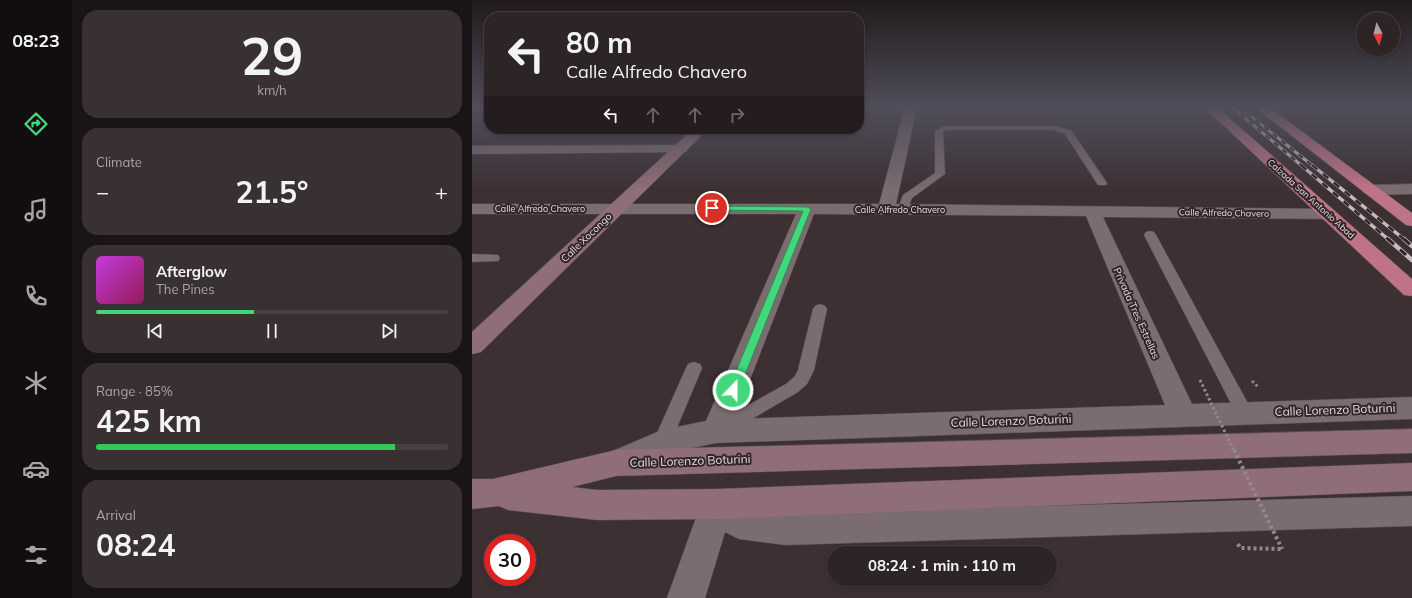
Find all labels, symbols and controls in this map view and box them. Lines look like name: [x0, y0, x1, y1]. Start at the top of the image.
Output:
north arrow: [1356, 12, 1400, 56]
map controls: [1356, 12, 1400, 56]
text: 29: [241, 23, 303, 88]
text: 80 m: [566, 25, 632, 60]
icon: left: [500, 28, 552, 80]
text: 08:23: [12, 29, 60, 52]
text: Calle Alfredo Chavero: [566, 60, 747, 83]
text: km/h: [257, 82, 287, 98]
icon: left: [600, 104, 622, 126]
icon: ahead: [642, 104, 664, 126]
icon: ahead: [684, 104, 706, 126]
icon: right: [726, 104, 748, 126]
icon: directions: [22, 110, 50, 138]
text: Climate: [96, 154, 142, 170]
street label: Calzada San Antonio Abad: [1266, 157, 1357, 241]
text: 21.5°: [236, 173, 308, 211]
text: −: [96, 178, 109, 206]
text: +: [435, 178, 448, 206]
pin: [695, 191, 729, 225]
icon: music: [22, 196, 50, 224]
icon: arrive: [701, 197, 723, 219]
street label: Calle Alfredo Chavero: [495, 203, 585, 214]
street label: Calle Alfredo Chavero: [855, 204, 945, 215]
street label: Calle Alfredo Chavero: [1179, 206, 1269, 219]
street label: Calle Xocongo: [558, 210, 615, 265]
text: Afterglow: [156, 262, 227, 281]
street label: Privada Tres Estrellas: [1110, 265, 1163, 361]
text: The Pines: [156, 281, 215, 297]
icon: phone: [22, 282, 50, 310]
icon: previous: [144, 320, 166, 342]
icon: pause: [261, 320, 283, 342]
icon: next: [378, 320, 400, 342]
icon: climate: [22, 369, 50, 397]
position arrow: [712, 369, 754, 411]
text: Range · 85%: [96, 383, 173, 399]
street label: Calle Lorenzo Boturini: [1274, 400, 1396, 419]
text: 425 km: [96, 402, 202, 440]
street label: Calle Lorenzo Boturini: [950, 411, 1072, 430]
street label: Calle Lorenzo Boturini: [629, 451, 751, 470]
icon: car: [22, 455, 50, 483]
text: Arrival: [96, 507, 136, 523]
text: 08:24: [96, 526, 175, 564]
speed limit sign: 30: [484, 534, 536, 586]
icon: filters: [22, 541, 50, 569]
text: 08:24 · 1 min · 110 m: [868, 556, 1016, 575]

